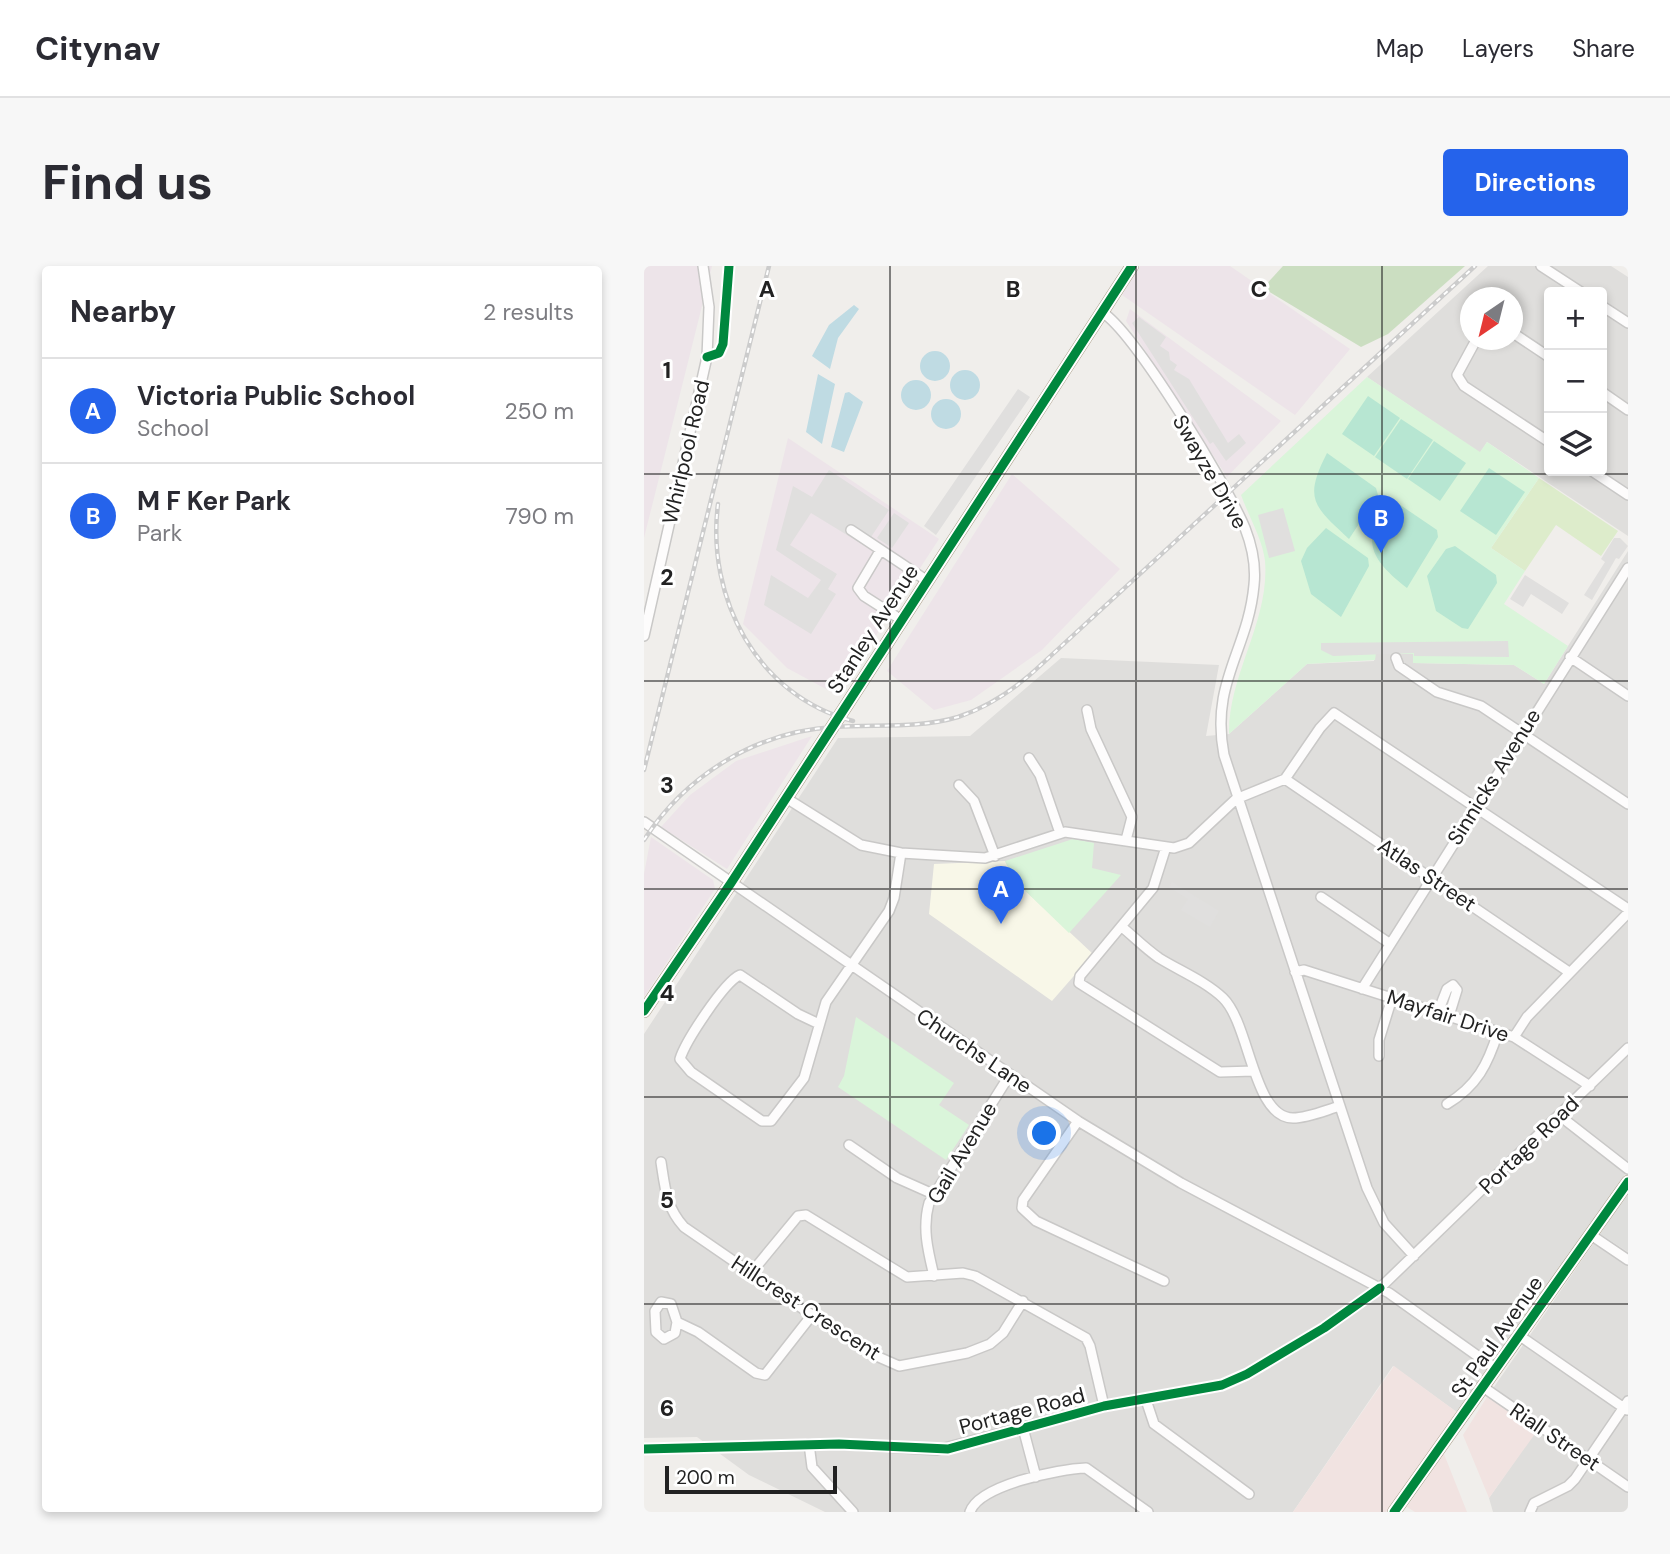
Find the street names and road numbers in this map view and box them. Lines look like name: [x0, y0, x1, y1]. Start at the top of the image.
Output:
street label: Whirlpool Road: [656, 377, 716, 527]
street label: Swayze Drive: [1166, 410, 1254, 534]
street label: Stanley Avenue: [821, 559, 925, 699]
street label: Sinnicks Avenue: [1441, 703, 1547, 851]
street label: Atlas Street: [1372, 832, 1482, 918]
street label: Mayfair Drive: [1383, 983, 1513, 1049]
street label: Churchs Lane: [911, 1002, 1037, 1100]
street label: Portage Road: [1473, 1090, 1585, 1200]
street label: Gail Avenue: [921, 1097, 1003, 1209]
street label: Hillcrest Crescent: [726, 1249, 886, 1367]
street label: St Paul Avenue: [1445, 1270, 1549, 1404]
street label: Portage Road: [956, 1381, 1088, 1441]
street label: Riall Street: [1504, 1396, 1606, 1478]

